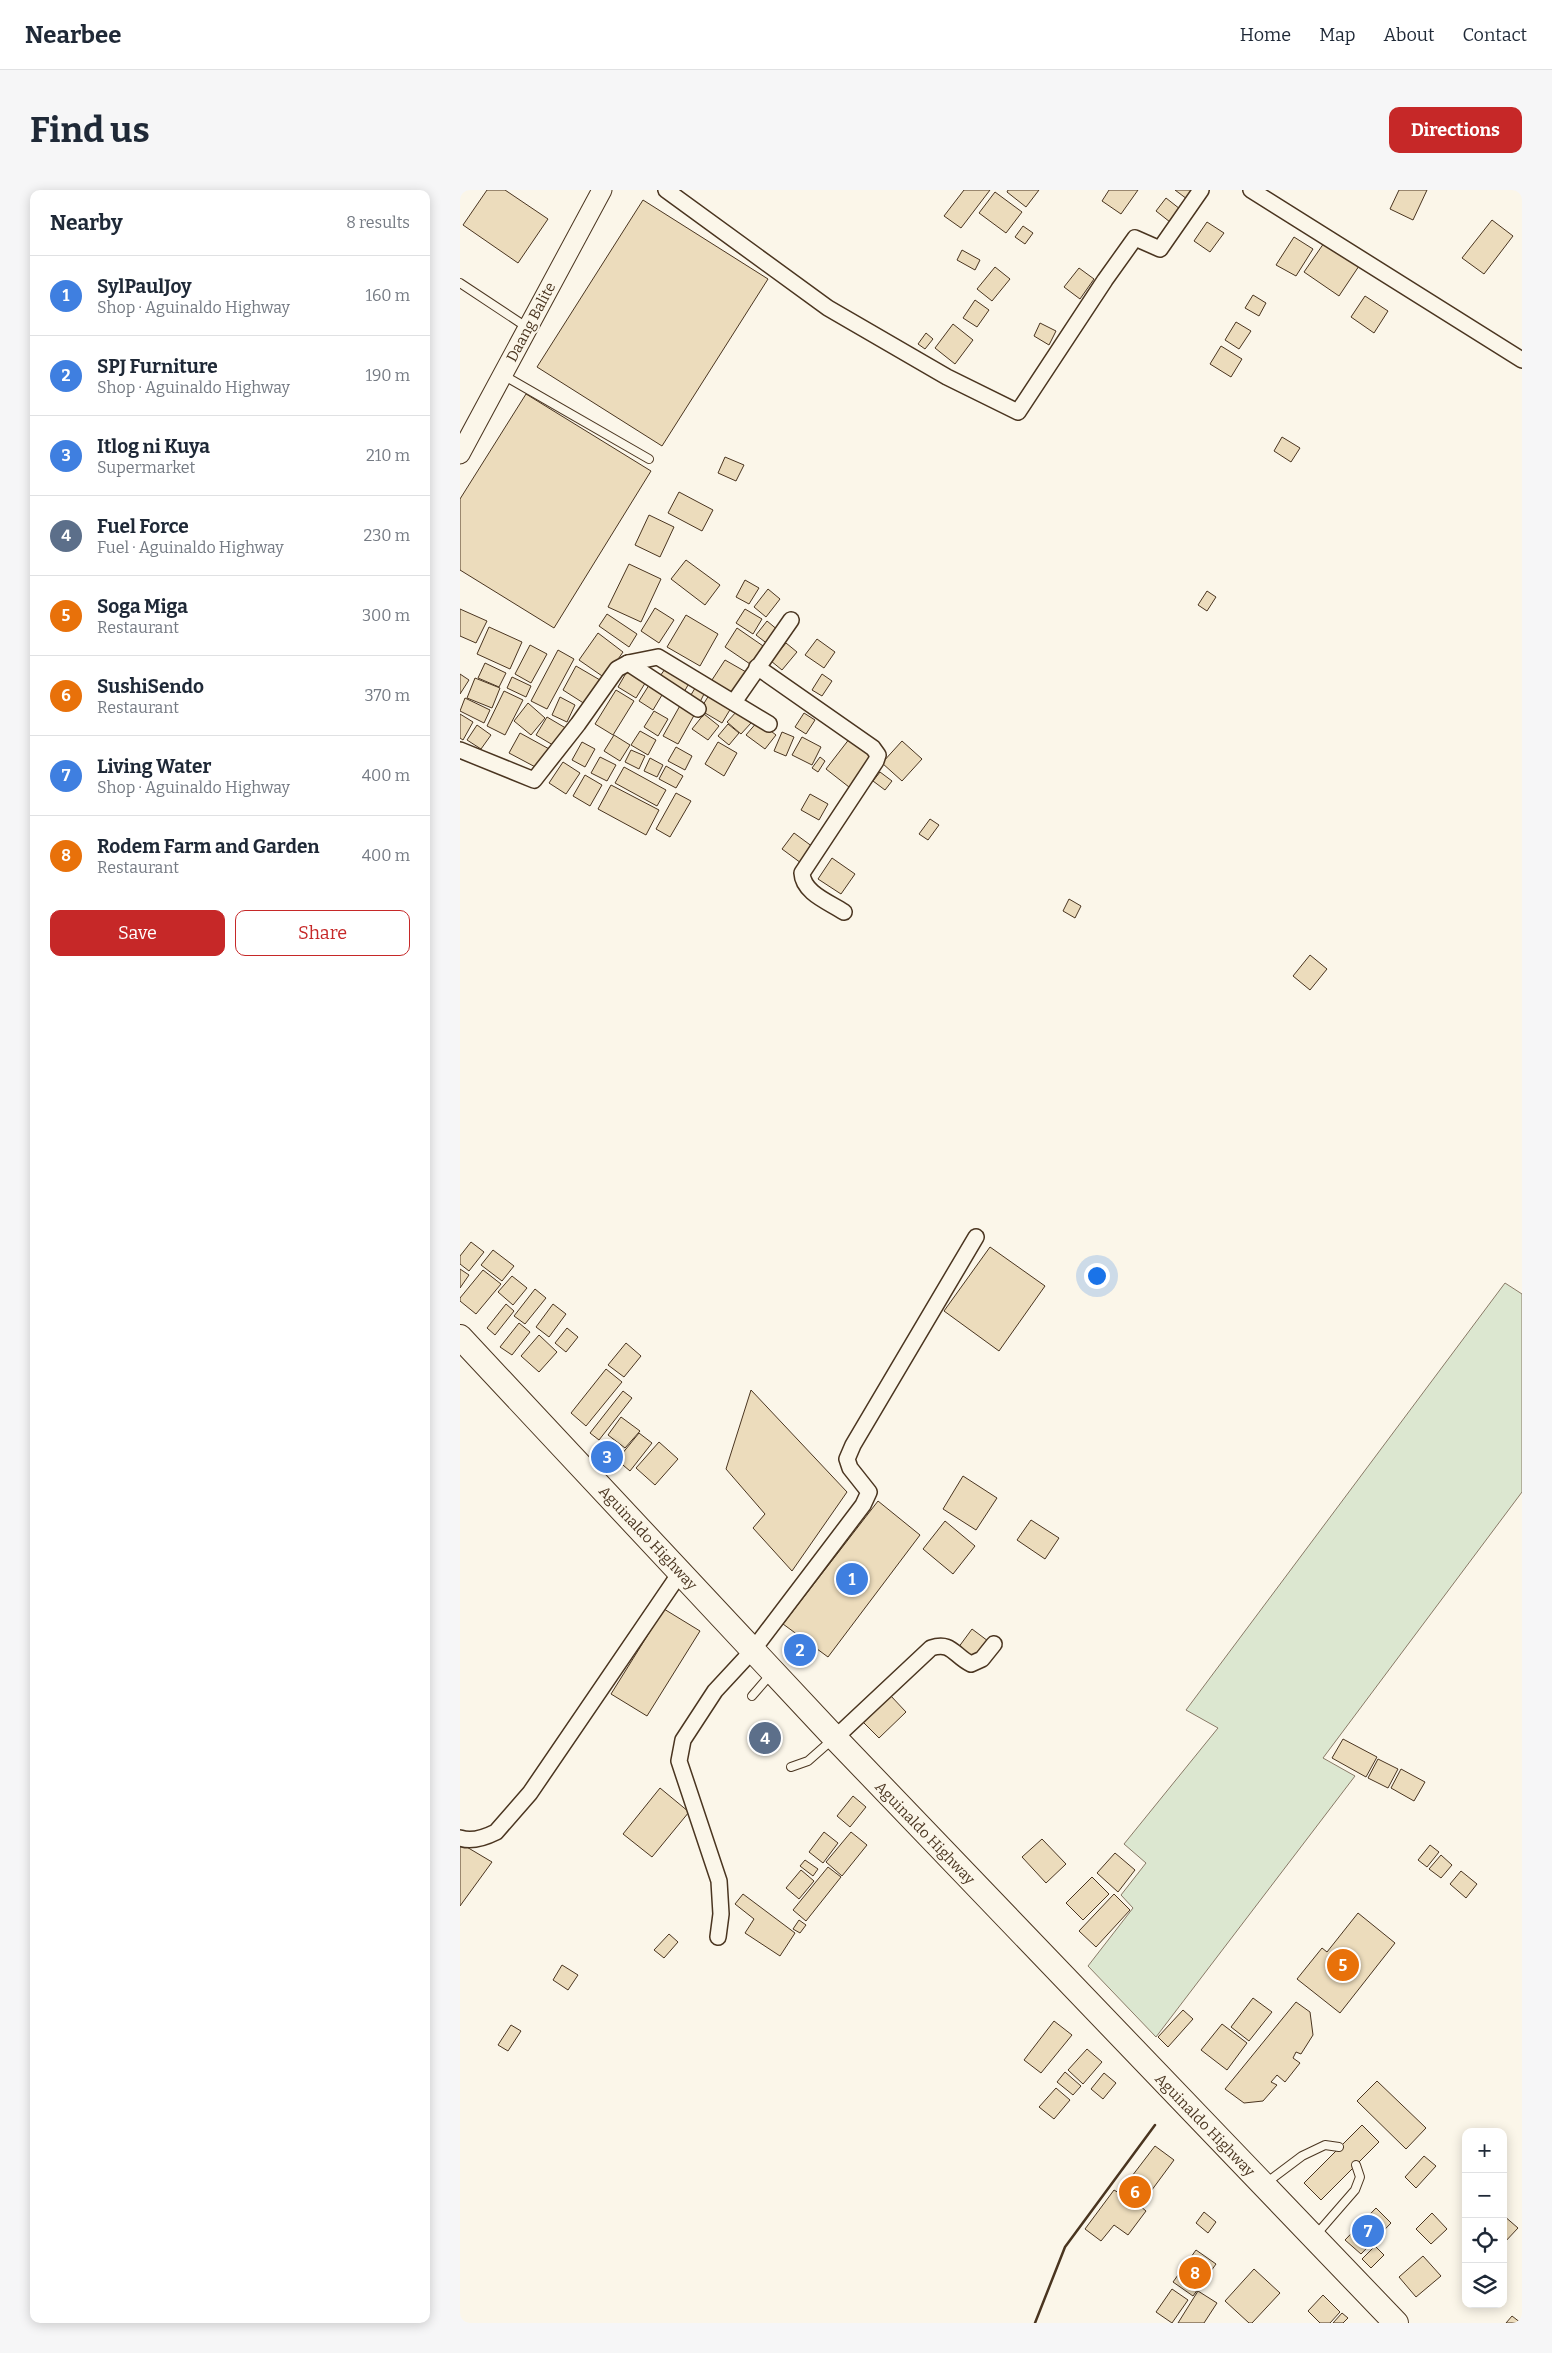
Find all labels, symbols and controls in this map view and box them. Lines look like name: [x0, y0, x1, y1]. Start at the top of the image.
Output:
text: Nearbee: [25, 21, 121, 49]
text: Home: [1240, 24, 1291, 46]
text: Map: [1319, 24, 1355, 46]
text: About: [1383, 24, 1434, 46]
text: Contact: [1462, 24, 1527, 46]
button: Directions: [1389, 107, 1522, 153]
text: Find us: [30, 109, 150, 151]
text: Nearby: [50, 210, 123, 236]
text: 8 results: [346, 213, 410, 232]
text: SylPaulJoy: [97, 275, 192, 298]
street label: Daang Balite: [503, 279, 559, 365]
text: 1: [63, 286, 69, 305]
text: 160 m: [365, 286, 410, 305]
text: Shop · Aguinaldo Highway: [97, 298, 290, 317]
text: SPJ Furniture: [97, 355, 218, 378]
text: 2: [61, 366, 71, 385]
text: 190 m: [365, 366, 410, 385]
text: Shop · Aguinaldo Highway: [97, 378, 290, 397]
text: Itlog ni Kuya: [97, 435, 210, 458]
text: 3: [61, 446, 71, 465]
text: 210 m: [366, 446, 410, 465]
text: Supermarket: [97, 458, 195, 477]
text: Fuel Force: [97, 515, 189, 538]
text: 4: [61, 526, 71, 545]
text: 230 m: [363, 526, 410, 545]
text: Fuel · Aguinaldo Highway: [97, 538, 284, 557]
text: Soga Miga: [97, 595, 188, 618]
text: 5: [62, 606, 70, 625]
text: 300 m: [362, 606, 410, 625]
text: Restaurant: [97, 618, 179, 637]
text: SushiSendo: [97, 675, 204, 698]
text: 6: [61, 686, 71, 705]
text: 370 m: [364, 686, 410, 705]
text: Restaurant: [97, 698, 179, 717]
text: Living Water: [97, 755, 211, 778]
text: 7: [62, 766, 70, 785]
text: 400 m: [362, 766, 410, 785]
text: Shop · Aguinaldo Highway: [97, 778, 290, 797]
text: Rodem Farm and Garden: [97, 835, 320, 858]
text: 8: [61, 846, 71, 865]
text: 400 m: [362, 846, 410, 865]
text: Restaurant: [97, 858, 179, 877]
button: Save: [50, 910, 225, 956]
button: Share: [235, 910, 410, 956]
your location: [1084, 1263, 1110, 1289]
pin: 3: [591, 1438, 623, 1476]
street label: Aguinaldo Highway: [595, 1482, 701, 1594]
pin: 1: [836, 1560, 868, 1598]
pin: 2: [784, 1631, 816, 1669]
pin: 4: [749, 1719, 781, 1757]
street label: Aguinaldo Highway: [871, 1778, 979, 1888]
pin: 5: [1327, 1946, 1359, 1984]
street label: Aguinaldo Highway: [1151, 2070, 1259, 2180]
map controls: [1462, 2128, 1507, 2308]
button: +: [1462, 2128, 1507, 2173]
pin: 6: [1119, 2173, 1151, 2211]
button: −: [1462, 2173, 1507, 2218]
pin: 7: [1352, 2212, 1384, 2250]
button: locate: [1462, 2218, 1507, 2263]
pin: 8: [1179, 2254, 1211, 2292]
button: layers: [1462, 2263, 1507, 2308]

